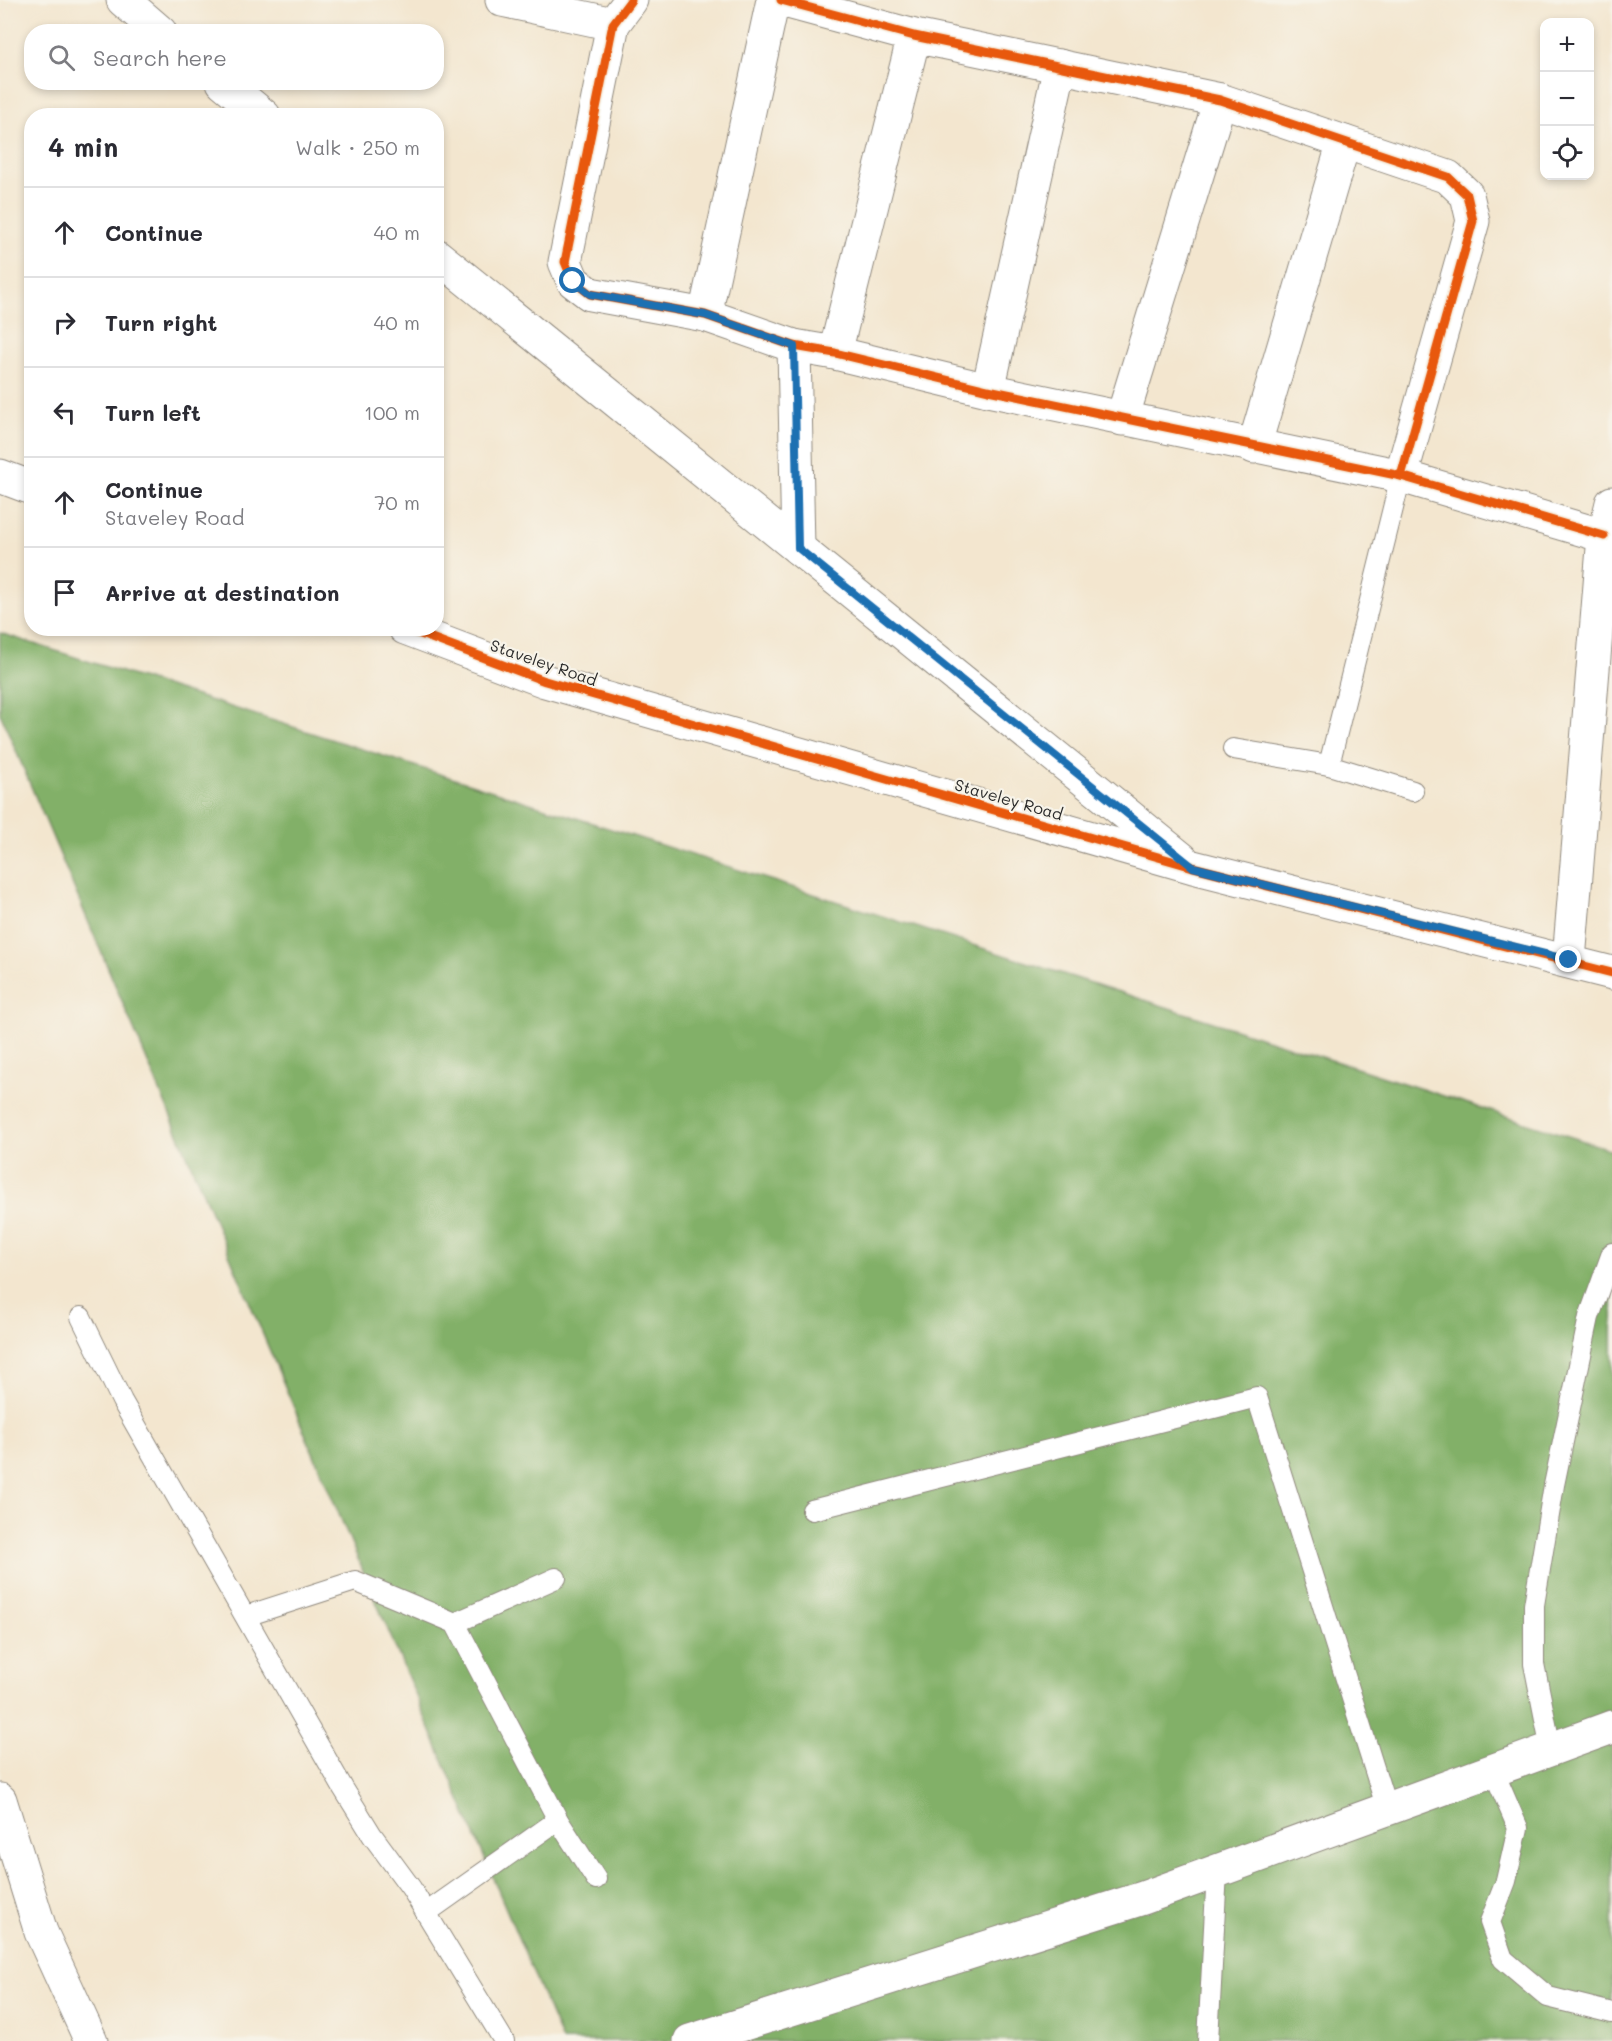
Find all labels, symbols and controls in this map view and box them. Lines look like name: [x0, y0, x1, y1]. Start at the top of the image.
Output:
map controls: [1540, 18, 1594, 180]
button: +: [1540, 18, 1594, 72]
search box: [24, 24, 444, 90]
icon: search: [45, 41, 78, 74]
text: Search here: [93, 43, 227, 72]
button: −: [1540, 72, 1594, 126]
button: locate: [1540, 126, 1594, 180]
text: 4 min: [48, 130, 118, 164]
text: Walk · 250 m: [295, 134, 420, 160]
icon: ahead: [48, 216, 81, 249]
text: Continue: [105, 218, 203, 247]
text: 40 m: [374, 219, 420, 245]
route start: [559, 267, 585, 293]
icon: right: [48, 306, 81, 339]
text: Turn right: [105, 308, 217, 337]
text: 40 m: [374, 309, 420, 335]
icon: left: [48, 396, 81, 429]
text: Turn left: [105, 398, 201, 427]
text: 100 m: [364, 399, 420, 425]
text: Continue: [105, 475, 203, 504]
icon: ahead: [48, 486, 81, 519]
text: 70 m: [374, 489, 420, 515]
text: Staveley Road: [105, 504, 245, 530]
icon: arrive: [48, 576, 81, 609]
text: Arrive at destination: [105, 578, 340, 607]
street label: Staveley Road: [488, 634, 600, 690]
street label: Staveley Road: [952, 774, 1066, 824]
route end: [1555, 946, 1581, 972]

